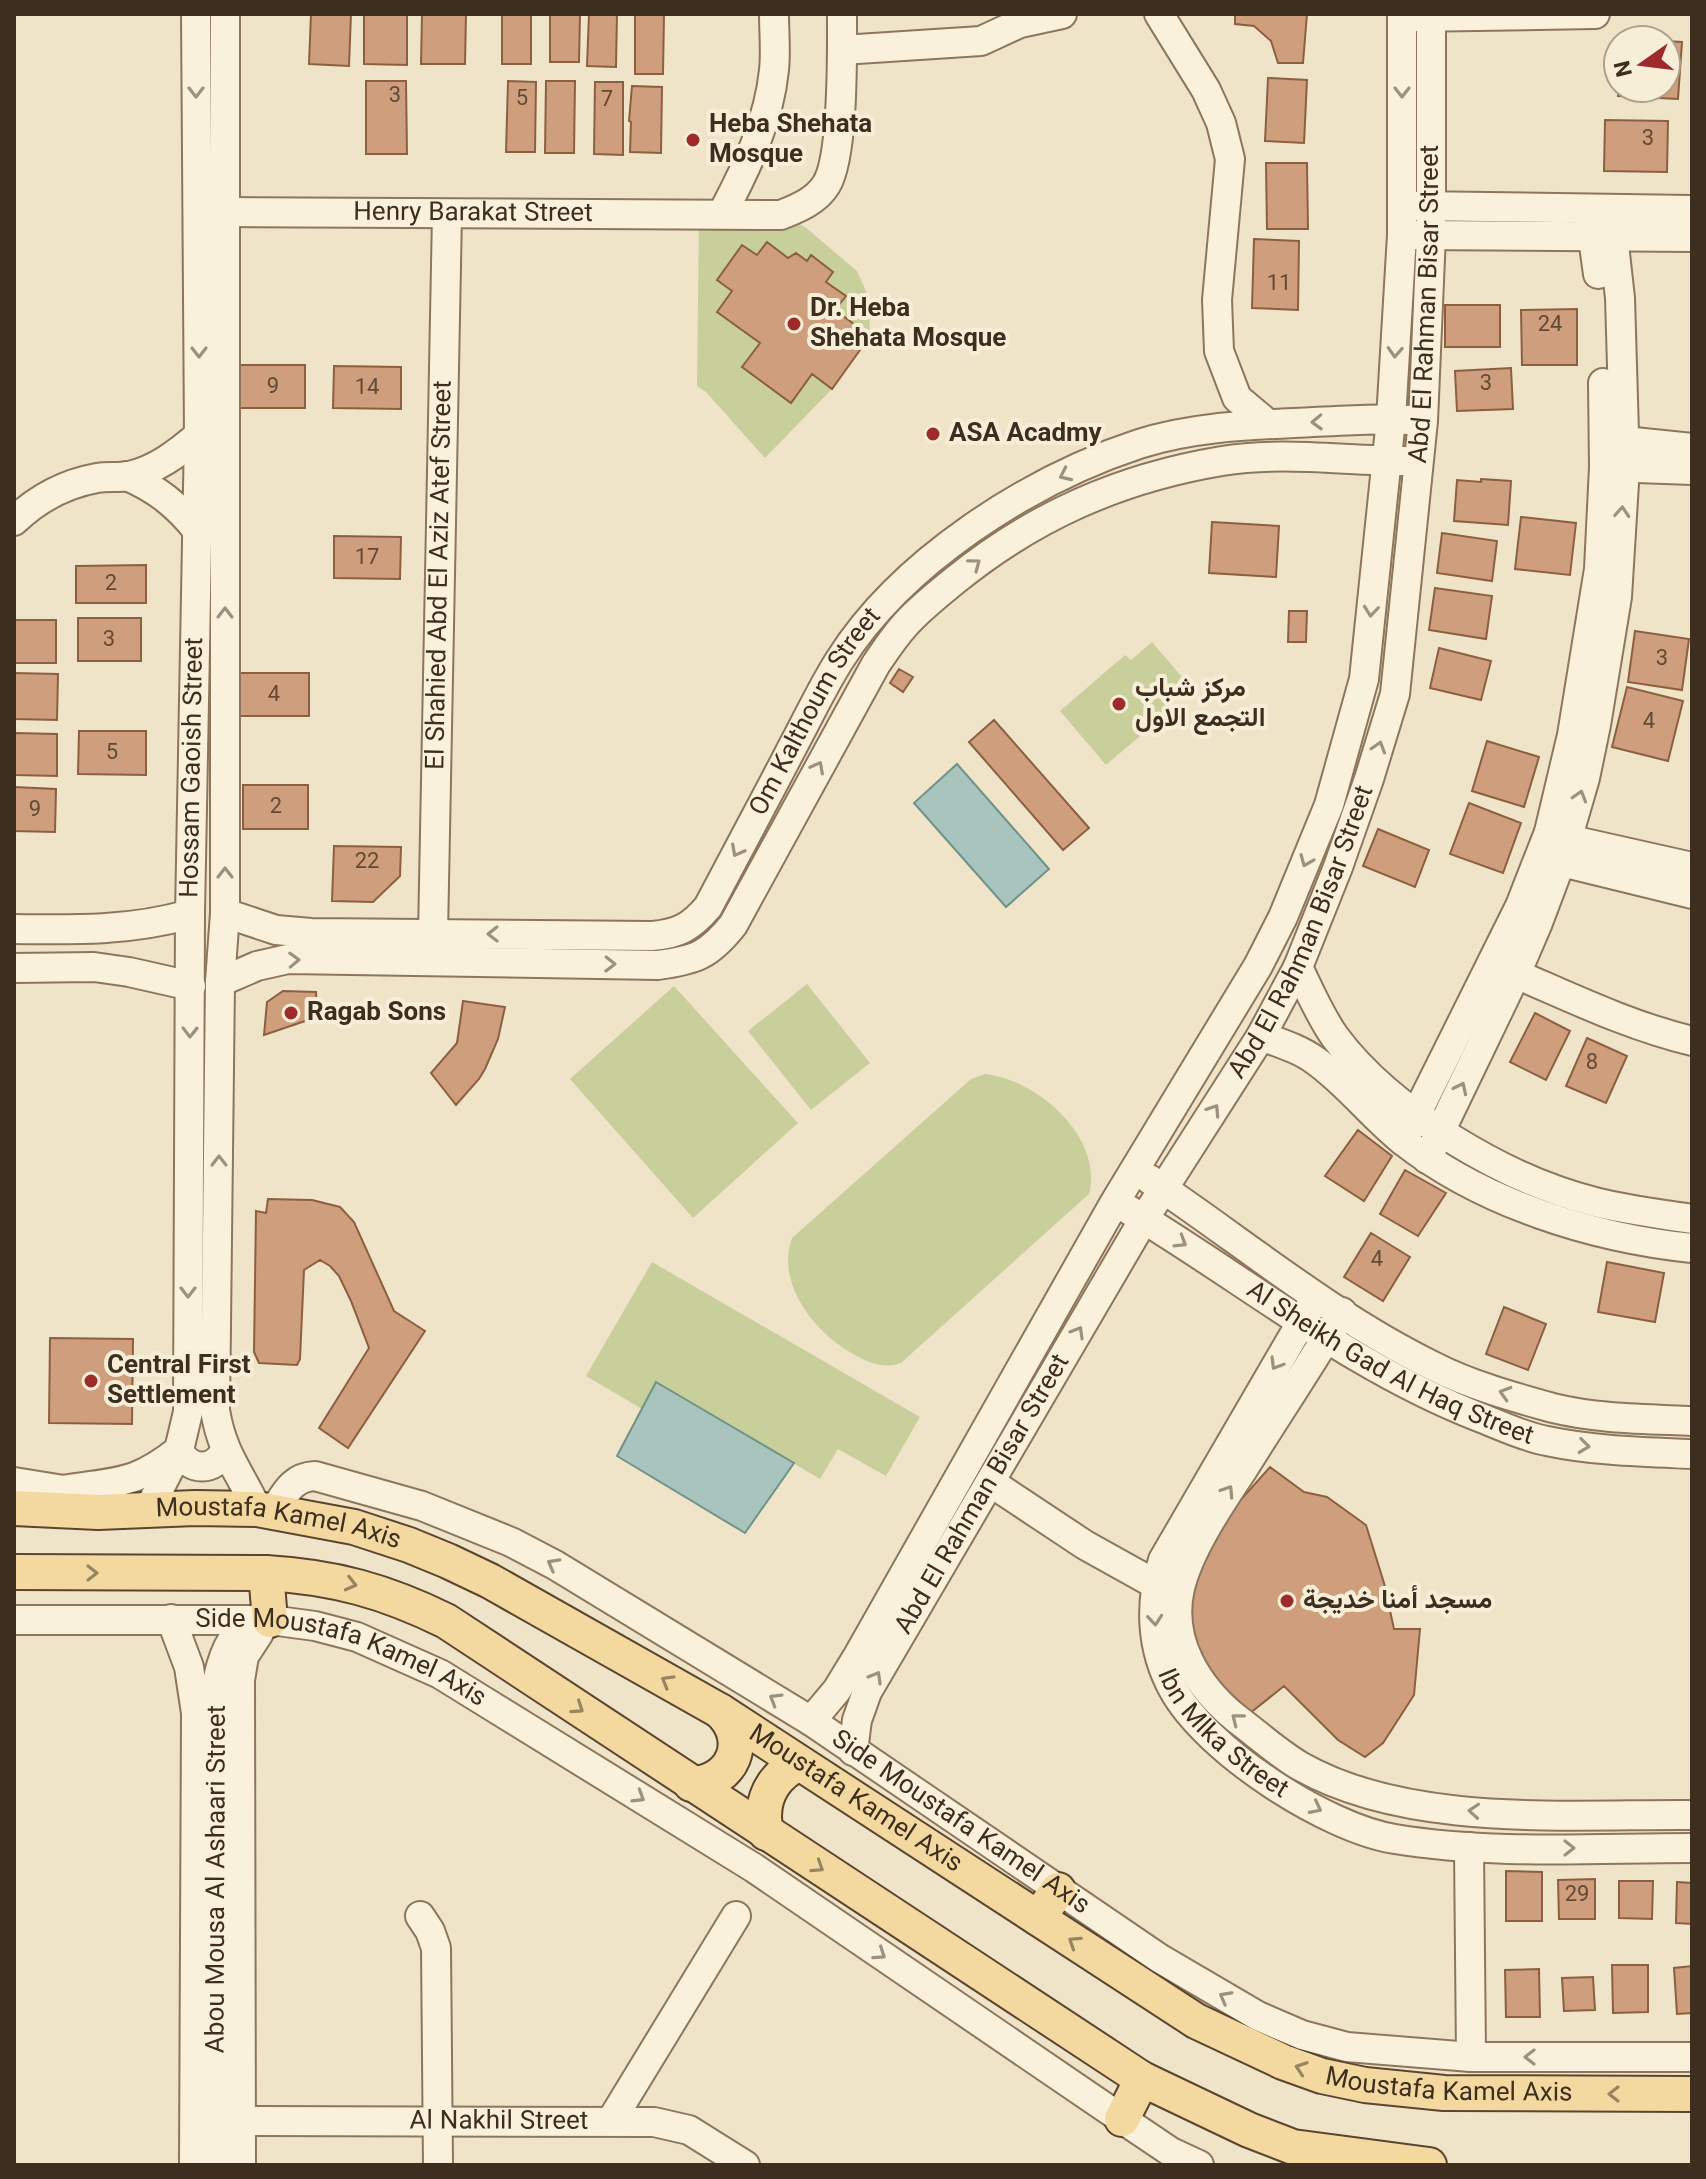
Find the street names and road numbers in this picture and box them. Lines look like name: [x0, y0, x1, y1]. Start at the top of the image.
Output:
street label: Abd El Rahman Bisar Street: [1398, 145, 1452, 465]
street label: Henry Barakat Street: [353, 192, 593, 234]
street label: El Shahied Abd El Aziz Atef Street: [416, 380, 464, 770]
street label: Om Kalthoum Street: [739, 598, 892, 823]
street label: Hossam Gaoish Street: [170, 637, 216, 898]
street label: Abd El Rahman Bisar Street: [1218, 780, 1386, 1087]
street label: Al Sheikh Gad Al Haq Street: [1238, 1271, 1539, 1457]
street label: Abd El Rahman Bisar Street: [885, 1347, 1081, 1642]
street label: Moustafa Kamel Axis: [155, 1487, 406, 1561]
street label: Side Moustafa Kamel Axis: [195, 1600, 494, 1718]
street label: Ibn Mlka Street: [1145, 1662, 1296, 1810]
street label: Abou Mousa Al Ashaari Street: [196, 1705, 238, 2053]
street label: Moustafa Kamel Axis: [740, 1714, 970, 1884]
street label: Side Moustafa Kamel Axis: [823, 1720, 1098, 1926]
street label: Moustafa Kamel Axis: [1321, 2057, 1573, 2114]
street label: Al Nakhil Street: [410, 2101, 588, 2142]

